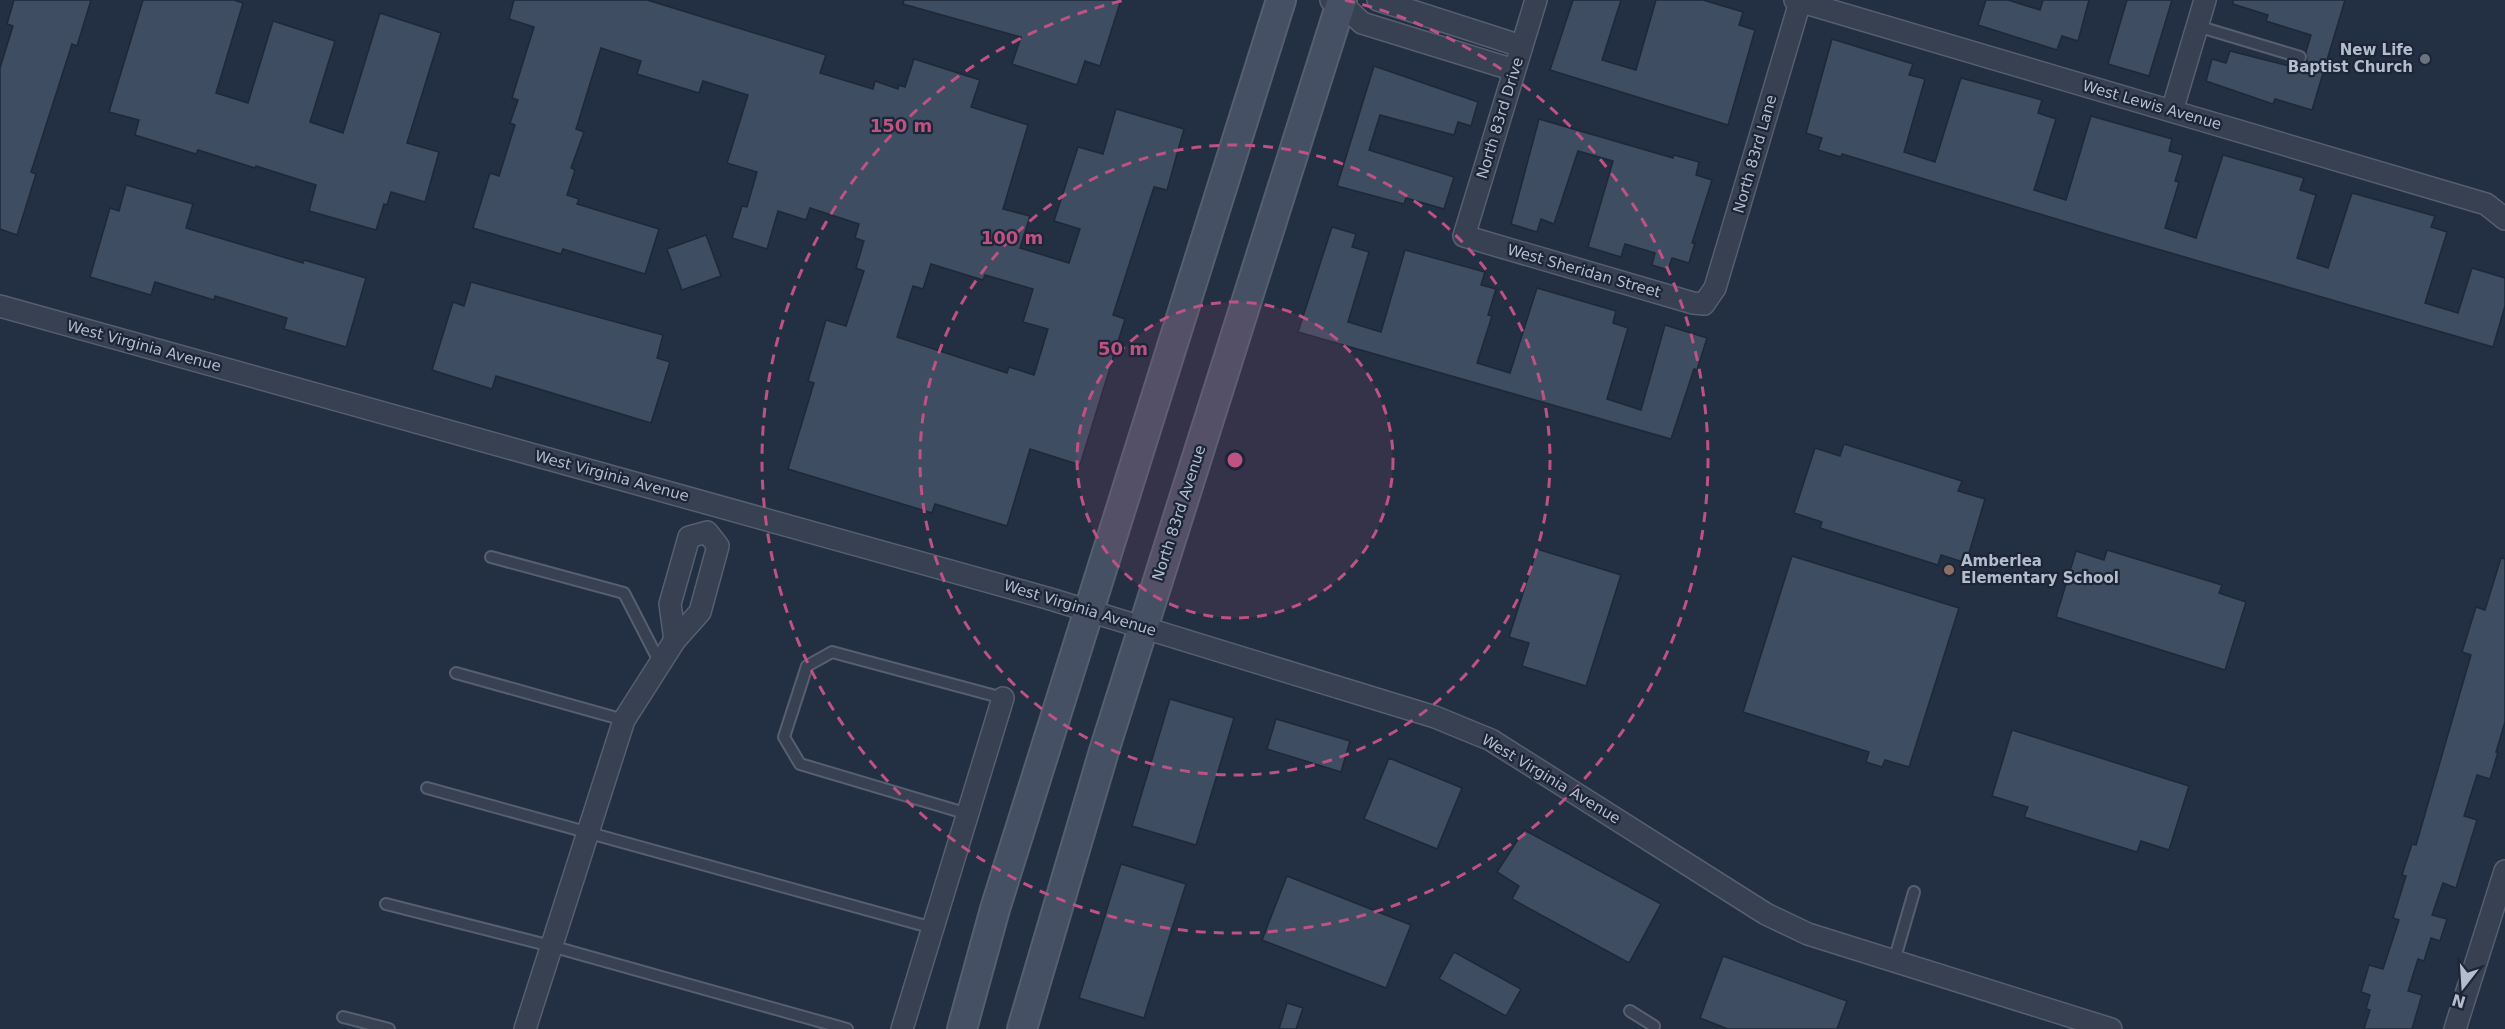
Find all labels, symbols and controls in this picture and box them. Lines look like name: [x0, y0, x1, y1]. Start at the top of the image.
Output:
place label: New Life Baptist Church: [2288, 41, 2413, 76]
marker: New Life Baptist Church: [2418, 52, 2432, 66]
street label: North 83rd Drive: [1473, 55, 1527, 181]
street label: West Lewis Avenue: [2080, 77, 2224, 133]
street label: North 83rd Lane: [1729, 93, 1781, 215]
text: 150 m: [870, 115, 932, 136]
text: 100 m: [981, 227, 1043, 248]
street label: West Sheridan Street: [1505, 240, 1663, 302]
street label: West Virginia Avenue: [65, 317, 223, 375]
text: 50 m: [1098, 338, 1148, 359]
street label: North 83rd Avenue: [1149, 443, 1209, 583]
street label: West Virginia Avenue: [533, 447, 691, 505]
centre of rings: [1225, 450, 1245, 470]
place label: Amberlea Elementary School: [1961, 552, 2119, 587]
marker: Amberlea Elementary School: [1942, 563, 1956, 577]
street label: West Virginia Avenue: [1001, 576, 1159, 640]
street label: West Virginia Avenue: [1478, 730, 1624, 828]
north arrow: [2433, 957, 2493, 1017]
text: N: [2450, 990, 2468, 1012]

